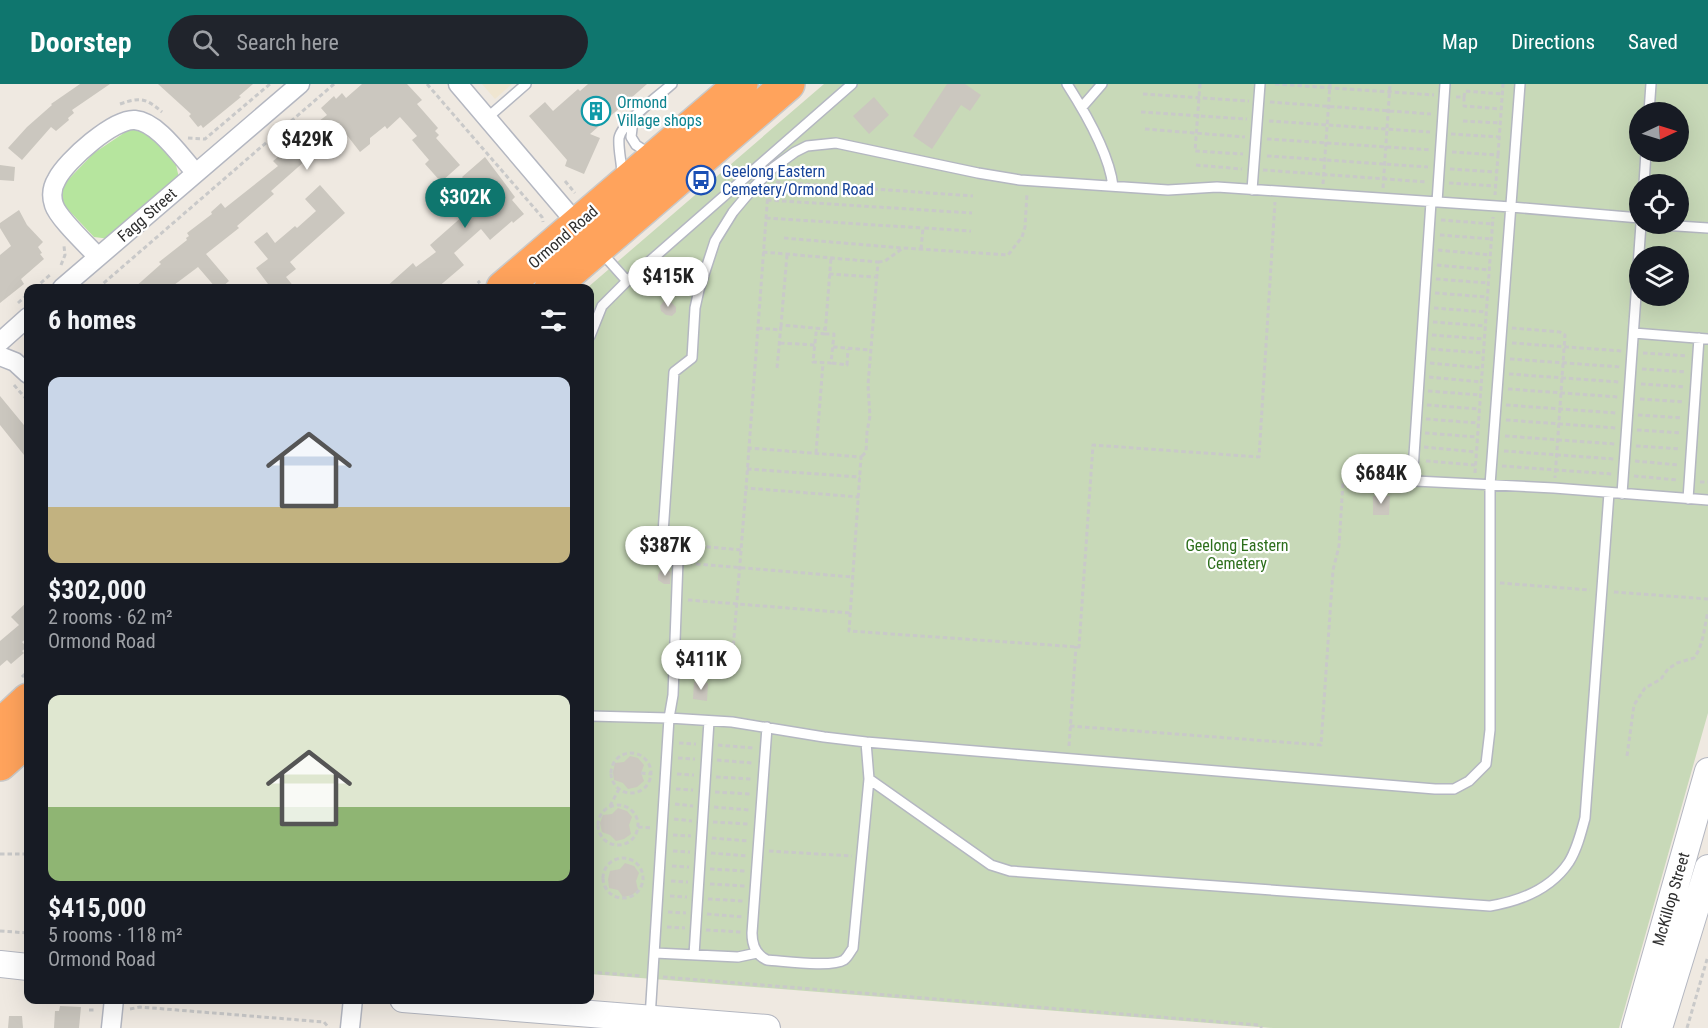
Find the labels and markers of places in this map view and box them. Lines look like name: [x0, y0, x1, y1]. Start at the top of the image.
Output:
place label: Ormond Village shops: [617, 93, 702, 130]
building icon: Ormond Village shops: [580, 95, 612, 127]
pin: $429K: [265, 120, 349, 171]
place label: Geelong Eastern Cemetery/Ormond Road: [722, 162, 874, 199]
bus stop icon: Geelong Eastern Cemetery/Ormond Road: [685, 164, 717, 196]
pin: $302K: [423, 178, 507, 229]
pin: $415K: [626, 257, 710, 308]
pin: $684K: [1339, 454, 1423, 505]
pin: $387K: [623, 526, 707, 577]
pin: $411K: [659, 640, 743, 691]

